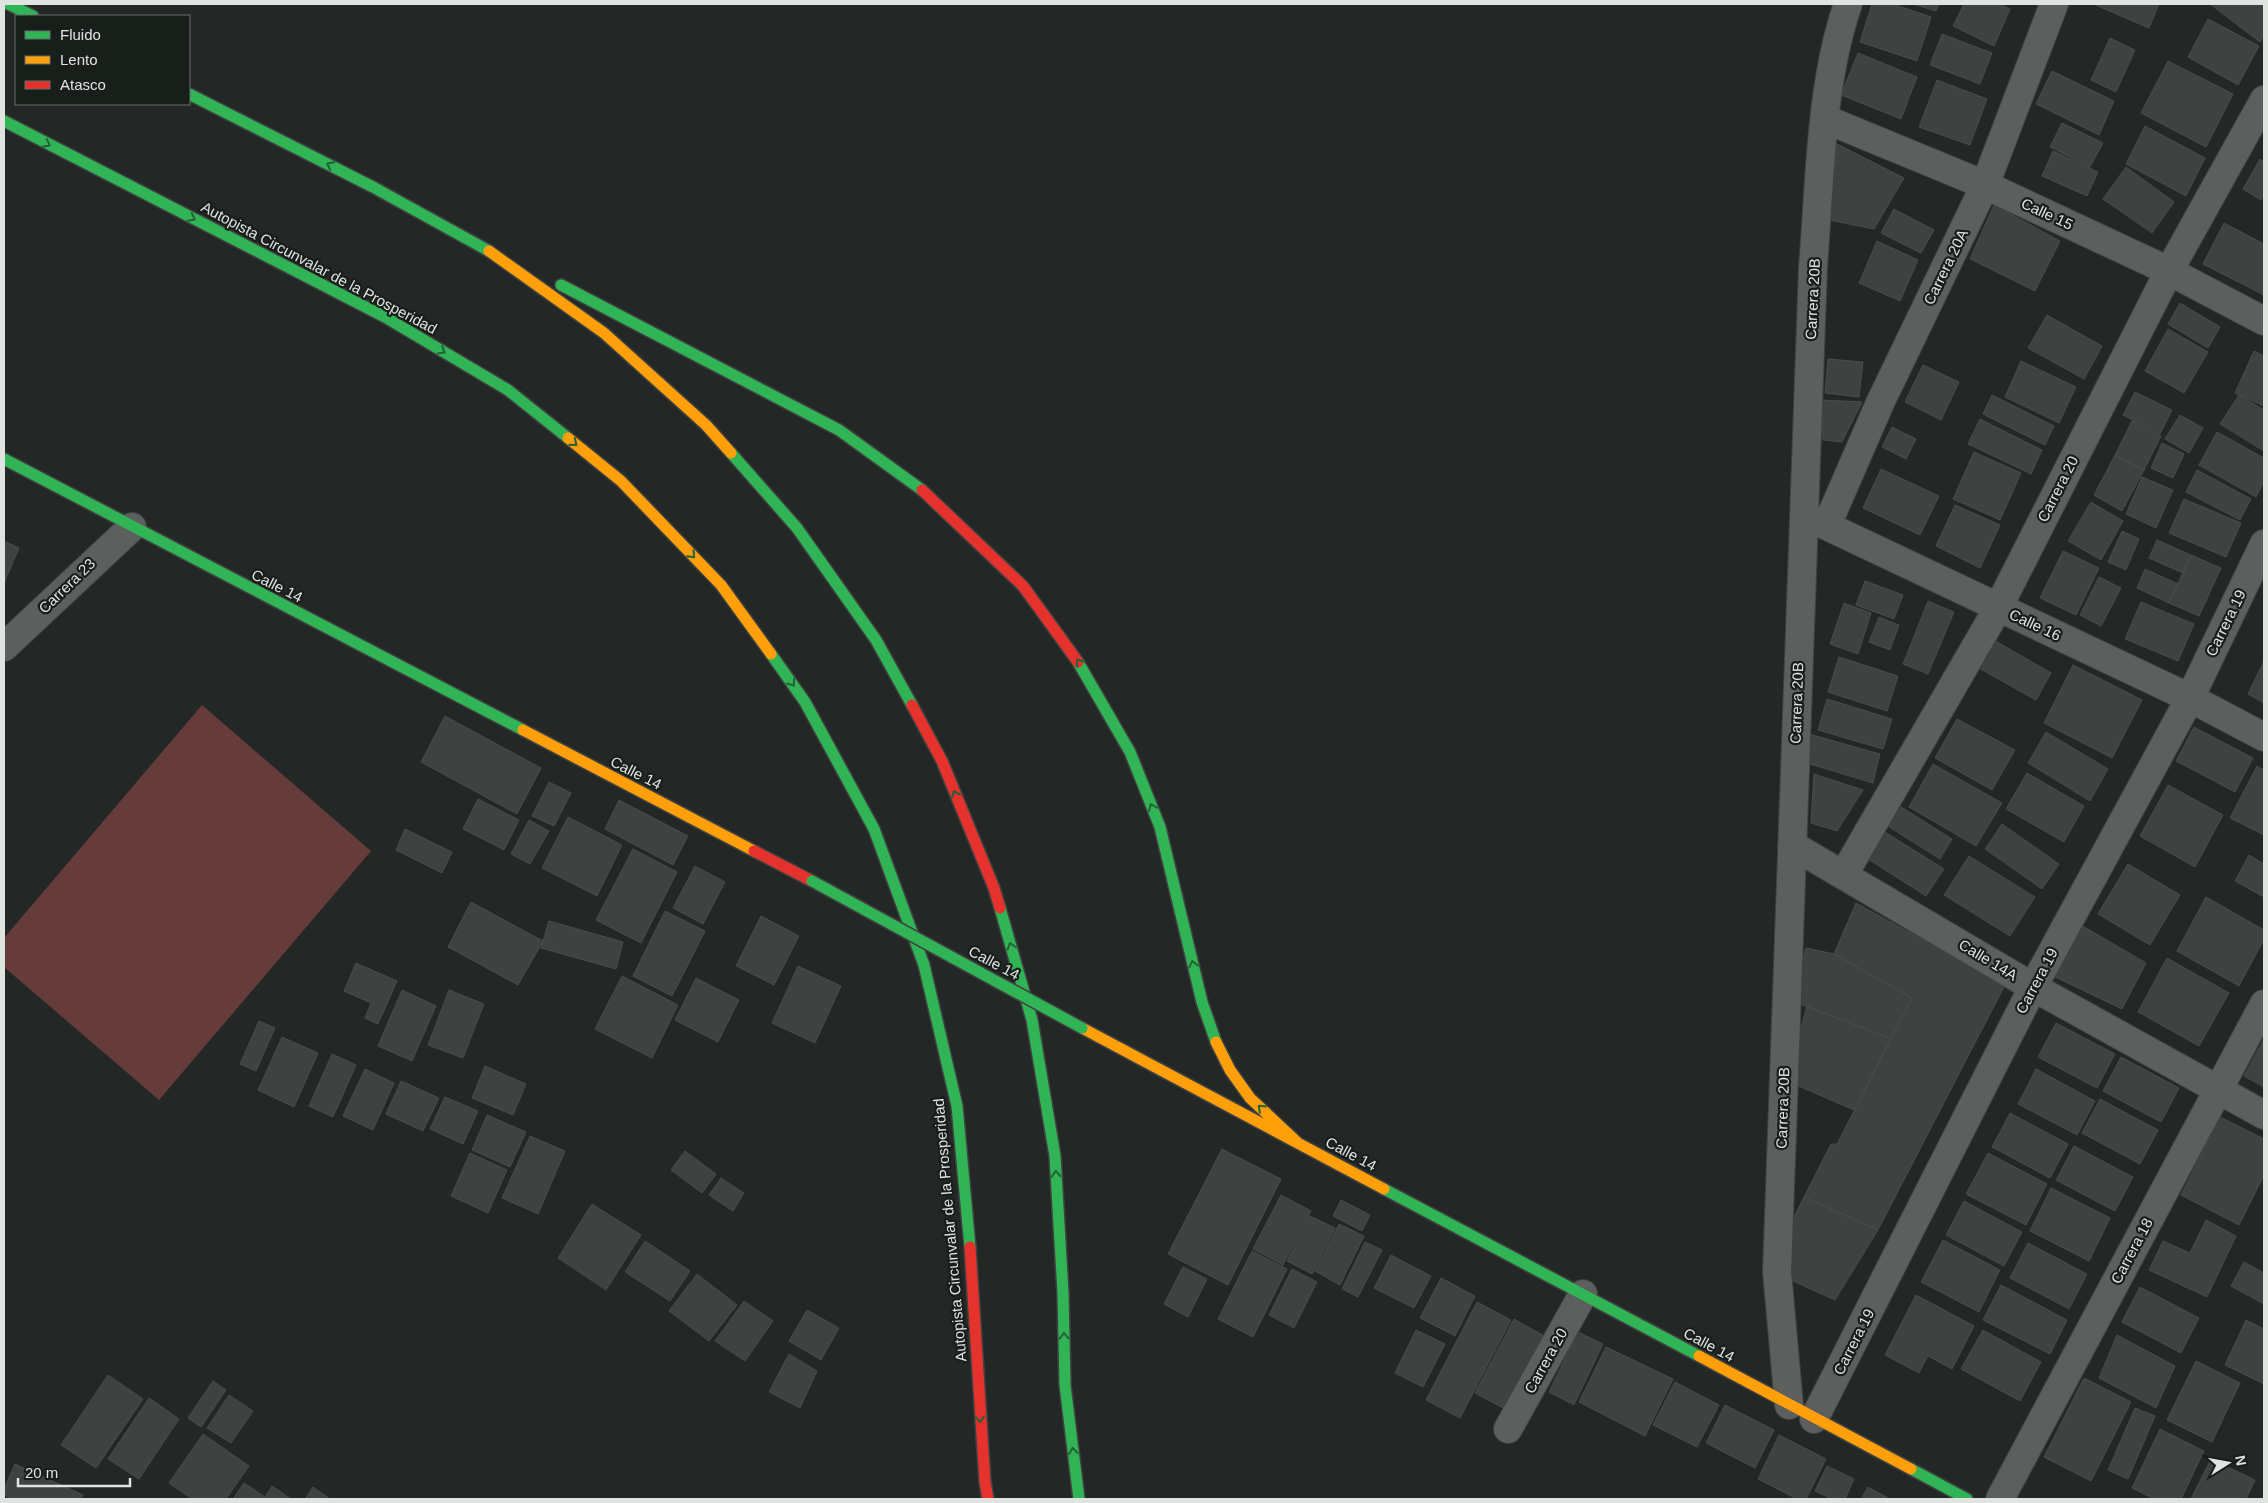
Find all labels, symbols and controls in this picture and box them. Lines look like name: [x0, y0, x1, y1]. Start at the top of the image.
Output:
legend: [15, 15, 190, 105]
text: Fluido: [60, 26, 101, 43]
text: Lento: [60, 51, 98, 68]
text: Atasco: [60, 76, 106, 93]
one-way arrow: [42, 138, 51, 148]
one-way arrow: [326, 161, 335, 171]
street label: Calle 15: [2019, 194, 2076, 233]
street label: Autopista Circunvalar de la Prosperidad: [199, 198, 440, 337]
one-way arrow: [187, 212, 196, 222]
street label: Carrera 20A: [1920, 226, 1971, 307]
street label: Carrera 20B: [1802, 258, 1823, 340]
one-way arrow: [436, 344, 445, 354]
one-way arrow: [569, 438, 578, 447]
street label: Carrera 20: [2034, 453, 2081, 525]
one-way arrow: [686, 549, 695, 558]
street label: Carrera 23: [35, 555, 98, 617]
street label: Calle 14: [249, 565, 306, 606]
street label: Carrera 19: [2202, 587, 2249, 659]
street label: Calle 16: [2007, 605, 2064, 644]
one-way arrow: [1076, 658, 1085, 668]
street label: Carrera 20B: [1787, 662, 1806, 744]
one-way arrow: [786, 677, 794, 686]
street label: Calle 14: [608, 752, 665, 793]
one-way arrow: [951, 790, 962, 799]
one-way arrow: [1148, 803, 1158, 811]
street label: Calle 14A: [1956, 936, 2021, 984]
street label: Calle 14: [966, 942, 1023, 983]
one-way arrow: [1006, 943, 1016, 951]
street label: Carrera 19: [2012, 945, 2061, 1016]
one-way arrow: [1188, 959, 1199, 968]
street label: Carrera 20B: [1773, 1067, 1792, 1149]
street label: Autopista Circunvalar de la Prosperidad: [930, 1098, 969, 1362]
one-way arrow: [1258, 1105, 1267, 1114]
street label: Calle 14: [1323, 1133, 1380, 1174]
one-way arrow: [1050, 1170, 1061, 1178]
street label: Carrera 18: [2107, 1215, 2156, 1286]
street label: Carrera 19: [1830, 1306, 1877, 1378]
street label: Calle 14: [1681, 1324, 1738, 1365]
street label: Carrera 20: [1521, 1325, 1570, 1396]
one-way arrow: [1058, 1332, 1069, 1340]
one-way arrow: [975, 1415, 986, 1423]
north arrow: [2203, 1438, 2253, 1488]
one-way arrow: [1068, 1447, 1079, 1455]
text: N: [2232, 1454, 2250, 1467]
scale bar: [18, 1456, 130, 1488]
text: 20 m: [25, 1464, 58, 1481]

